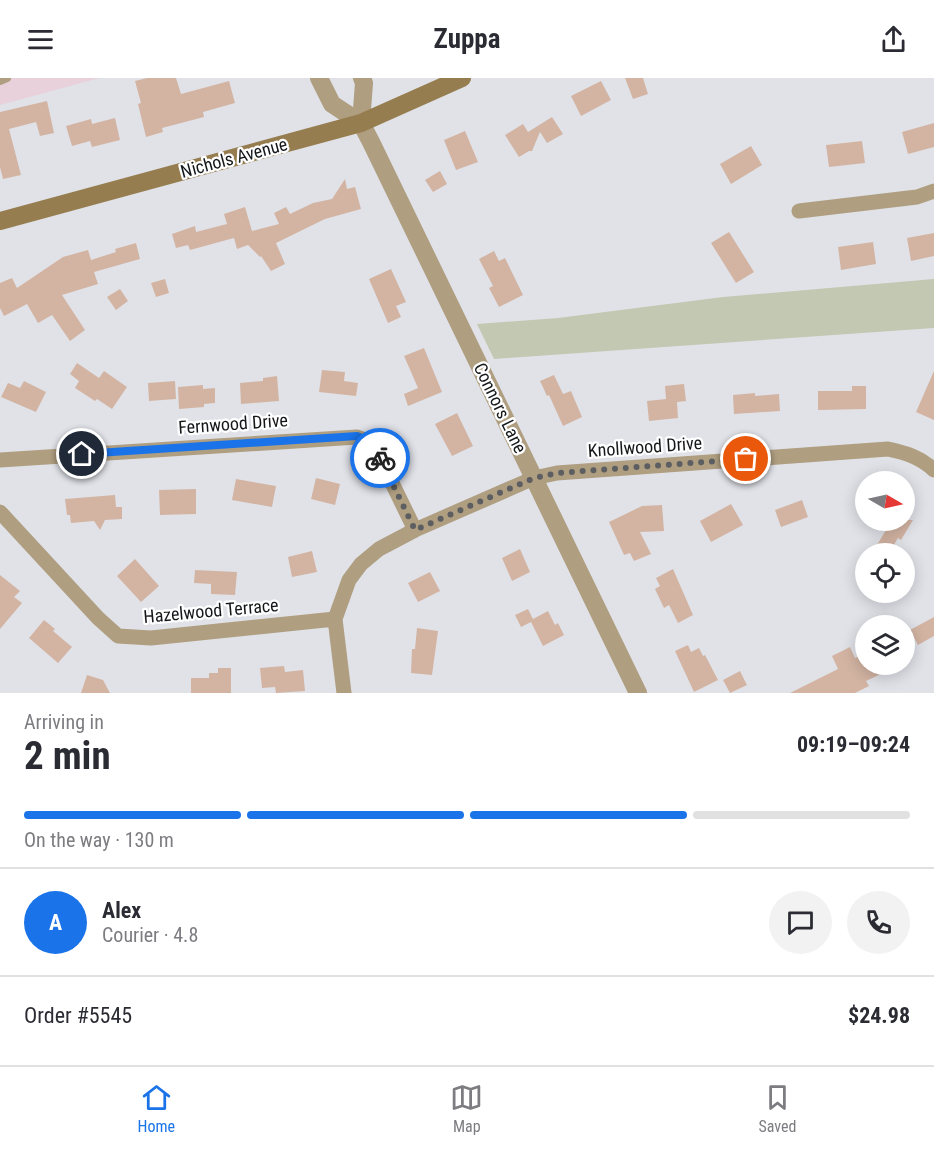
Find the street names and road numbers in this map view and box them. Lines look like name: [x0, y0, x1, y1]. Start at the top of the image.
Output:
street label: Nichols Avenue: [178, 133, 290, 182]
street label: Connors Lane: [470, 359, 531, 456]
street label: Fernwood Drive: [177, 409, 288, 438]
street label: Knollwood Drive: [587, 432, 703, 461]
street label: Hazelwood Terrace: [143, 594, 279, 627]

